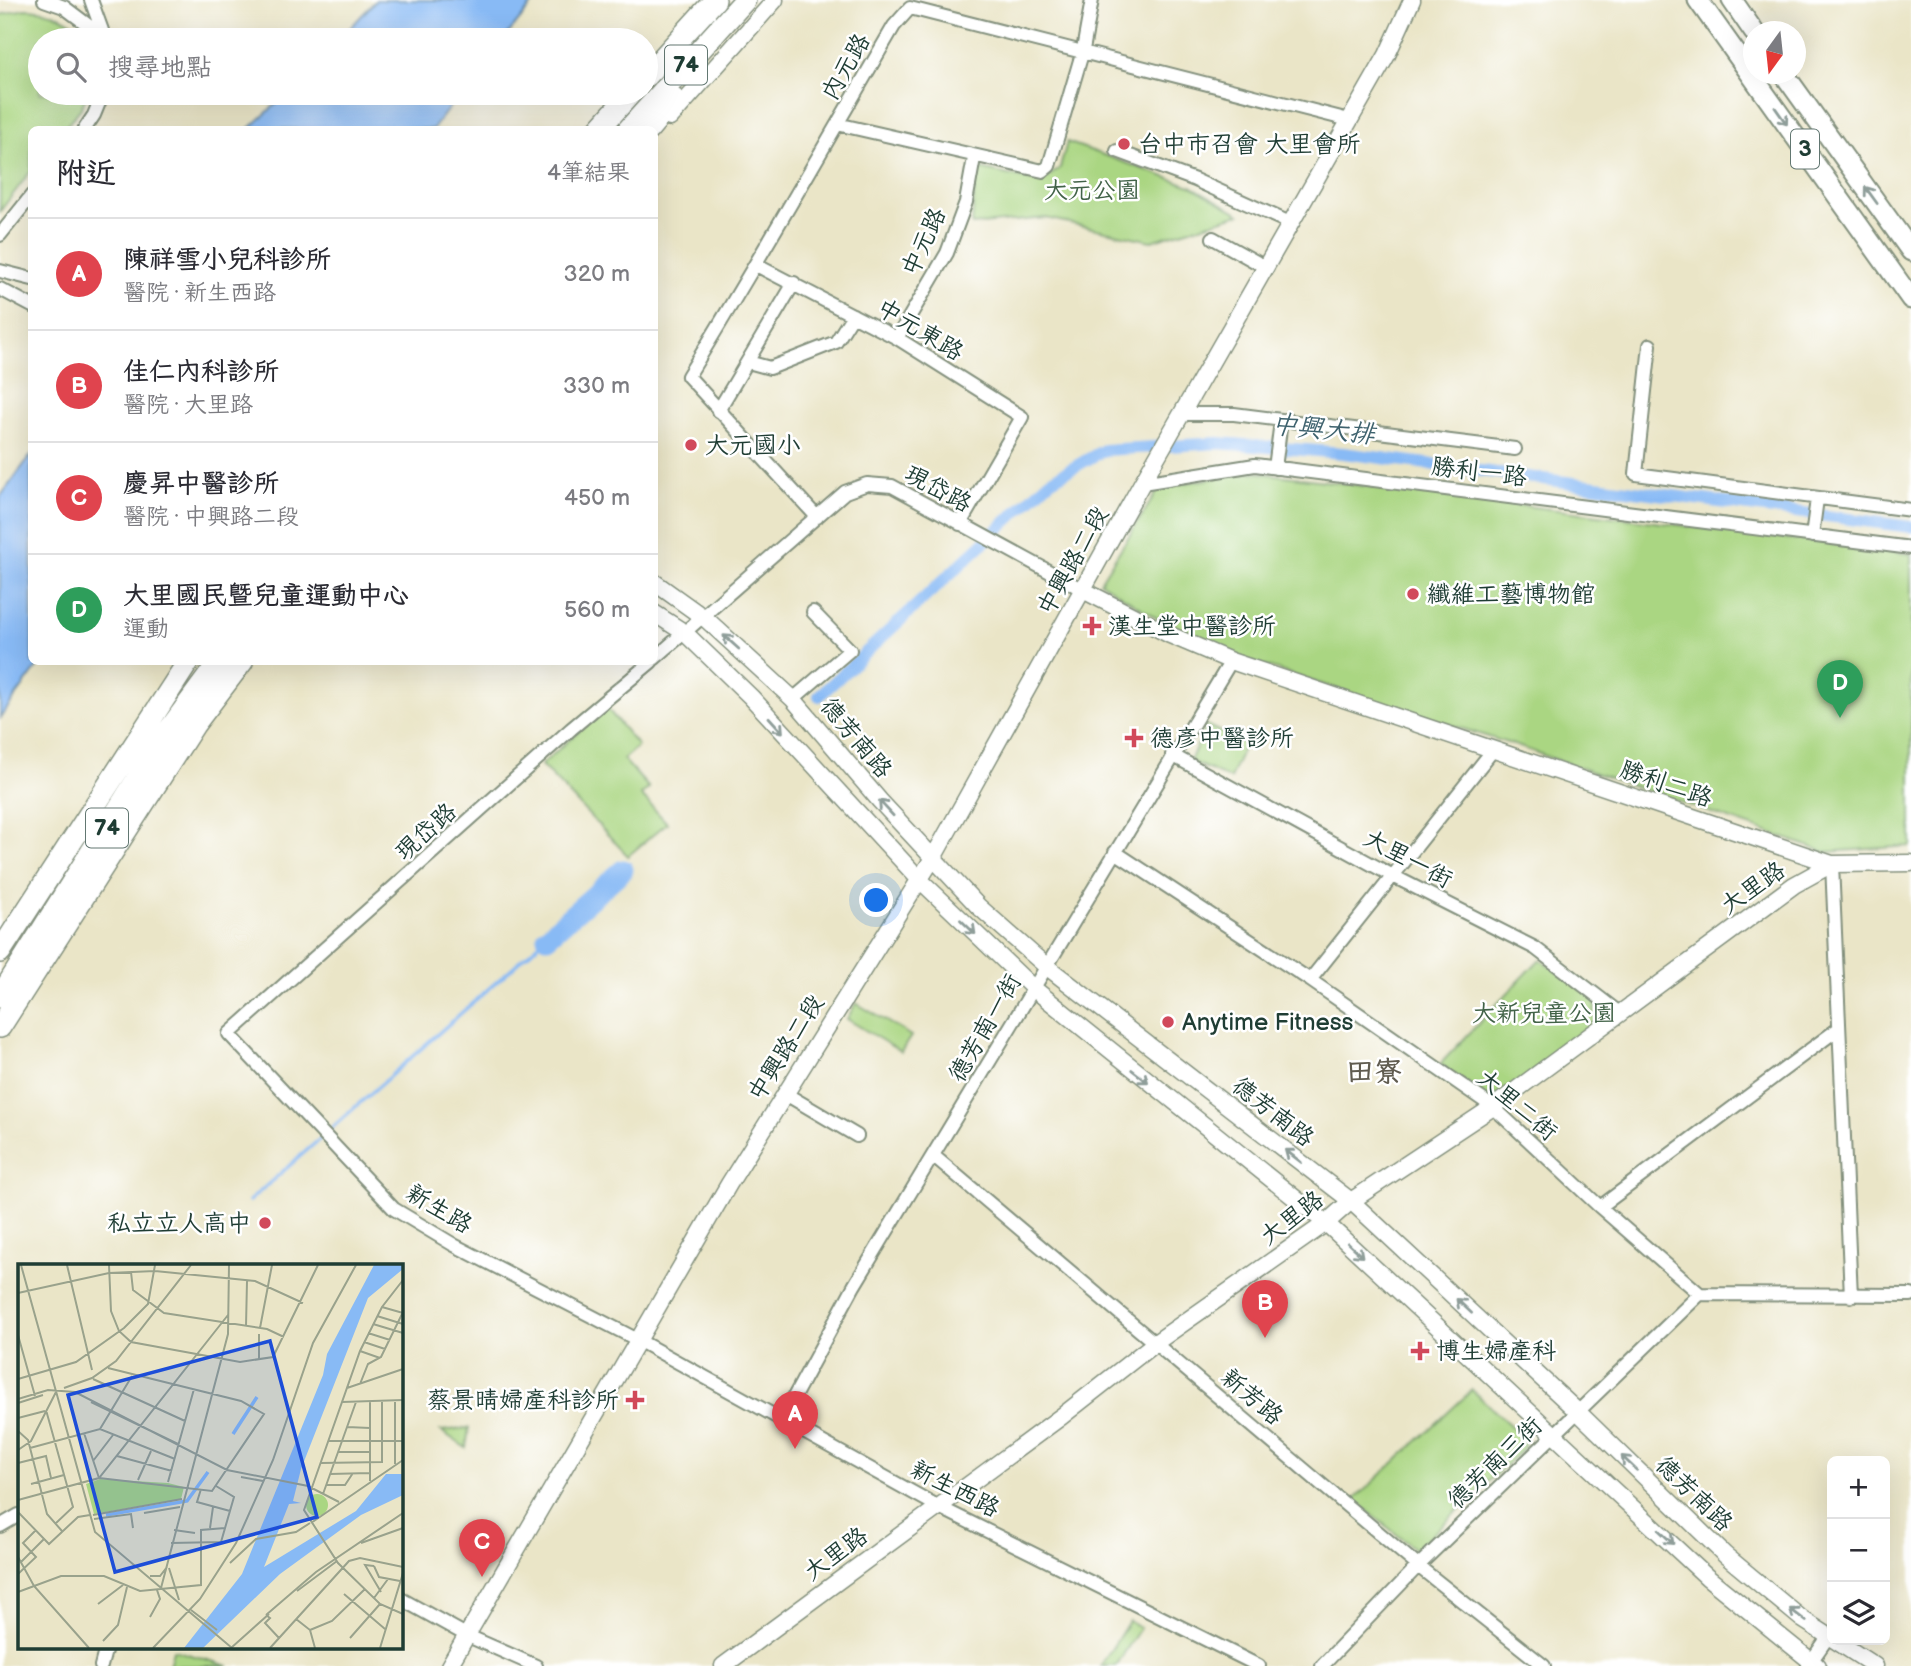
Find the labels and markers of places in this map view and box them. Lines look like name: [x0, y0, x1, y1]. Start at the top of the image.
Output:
place label: 台中市召會 大里會所: [1138, 130, 1360, 159]
marker: 台中市召會 大里會所: [1116, 136, 1132, 152]
place label: 大元國小: [705, 431, 801, 460]
marker: 大元國小: [683, 437, 699, 453]
place label: 纖維工藝博物館: [1427, 580, 1595, 609]
marker: 纖維工藝博物館: [1405, 586, 1421, 602]
place label: 漢生堂中醫診所: [1108, 612, 1276, 641]
marker: 漢生堂中醫診所: [1082, 616, 1102, 636]
pin: D: [1817, 660, 1863, 718]
place label: 德彥中醫診所: [1150, 724, 1294, 753]
marker: 德彥中醫診所: [1124, 728, 1144, 748]
place label: Anytime Fitness: [1182, 1008, 1354, 1037]
marker: Anytime Fitness: [1160, 1014, 1176, 1030]
place label: 私立立人高中: [107, 1209, 251, 1238]
marker: 私立立人高中: [257, 1215, 273, 1231]
pin: B: [1242, 1280, 1288, 1338]
place label: 博生婦產科: [1436, 1337, 1556, 1366]
marker: 博生婦產科: [1410, 1341, 1430, 1361]
place label: 蔡景晴婦產科診所: [427, 1386, 619, 1415]
marker: 蔡景晴婦產科診所: [625, 1390, 645, 1410]
pin: A: [772, 1391, 818, 1449]
pin: C: [459, 1519, 505, 1577]

